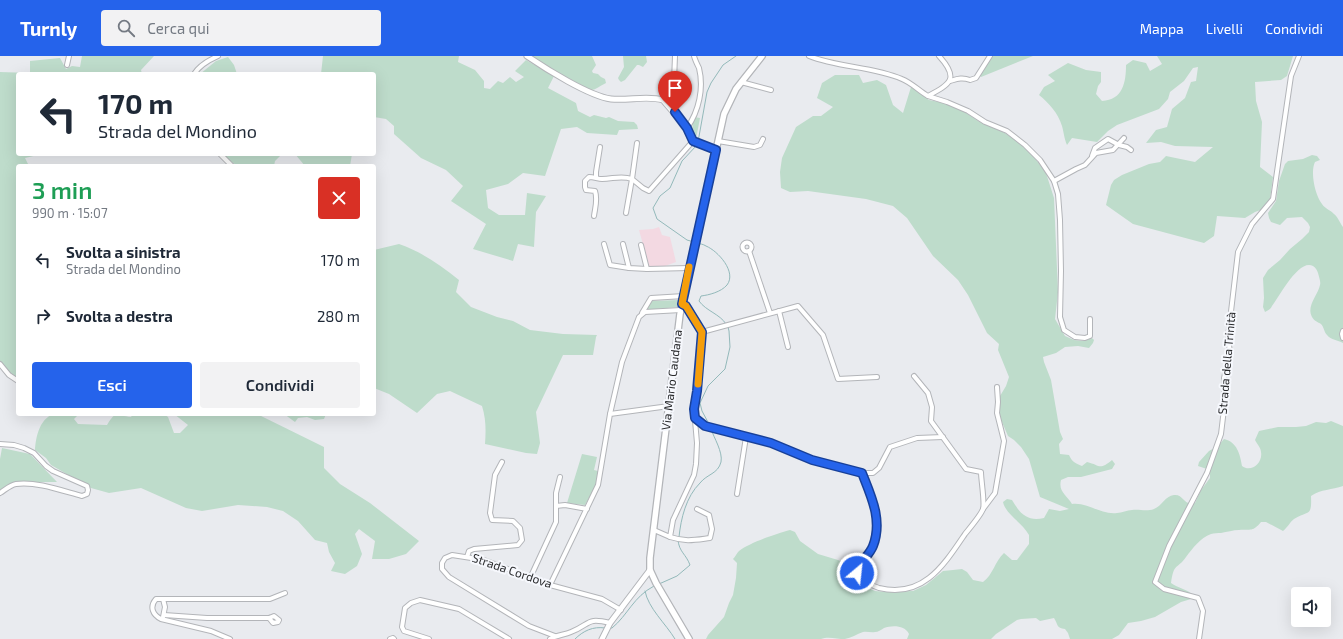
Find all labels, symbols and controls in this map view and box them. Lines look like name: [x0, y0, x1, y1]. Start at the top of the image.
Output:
search box: [101, 10, 381, 46]
text: Turnly: [20, 17, 77, 40]
icon: search: [115, 17, 137, 39]
text: Cerca qui: [147, 19, 209, 37]
text: Mappa: [1140, 20, 1184, 37]
text: Livelli: [1206, 20, 1243, 37]
text: Condividi: [1265, 20, 1323, 37]
pin: [658, 71, 692, 112]
icon: arrive: [664, 77, 686, 99]
text: 170 m: [98, 86, 173, 120]
icon: left: [32, 88, 84, 140]
text: Strada del Mondino: [98, 120, 257, 142]
text: 3 min: [32, 175, 92, 204]
button: close: [318, 177, 360, 219]
text: 990 m · 15:07: [32, 205, 108, 221]
text: Svolta a sinistra: [66, 243, 181, 261]
icon: left: [32, 249, 54, 271]
text: 170 m: [321, 251, 360, 269]
text: Strada del Mondino: [66, 261, 181, 277]
icon: right: [32, 305, 54, 327]
text: Svolta a destra: [66, 307, 173, 325]
text: 280 m: [317, 307, 360, 325]
street label: Strada della Trinità: [1215, 311, 1237, 415]
street label: Via Mario Caudana: [658, 329, 684, 431]
button: Esci: [32, 362, 192, 408]
button: Condividi: [200, 362, 360, 408]
street label: Strada Cordova: [471, 550, 554, 590]
position arrow: [836, 552, 878, 594]
map controls: [1291, 587, 1331, 627]
button: sound: [1291, 587, 1331, 627]

